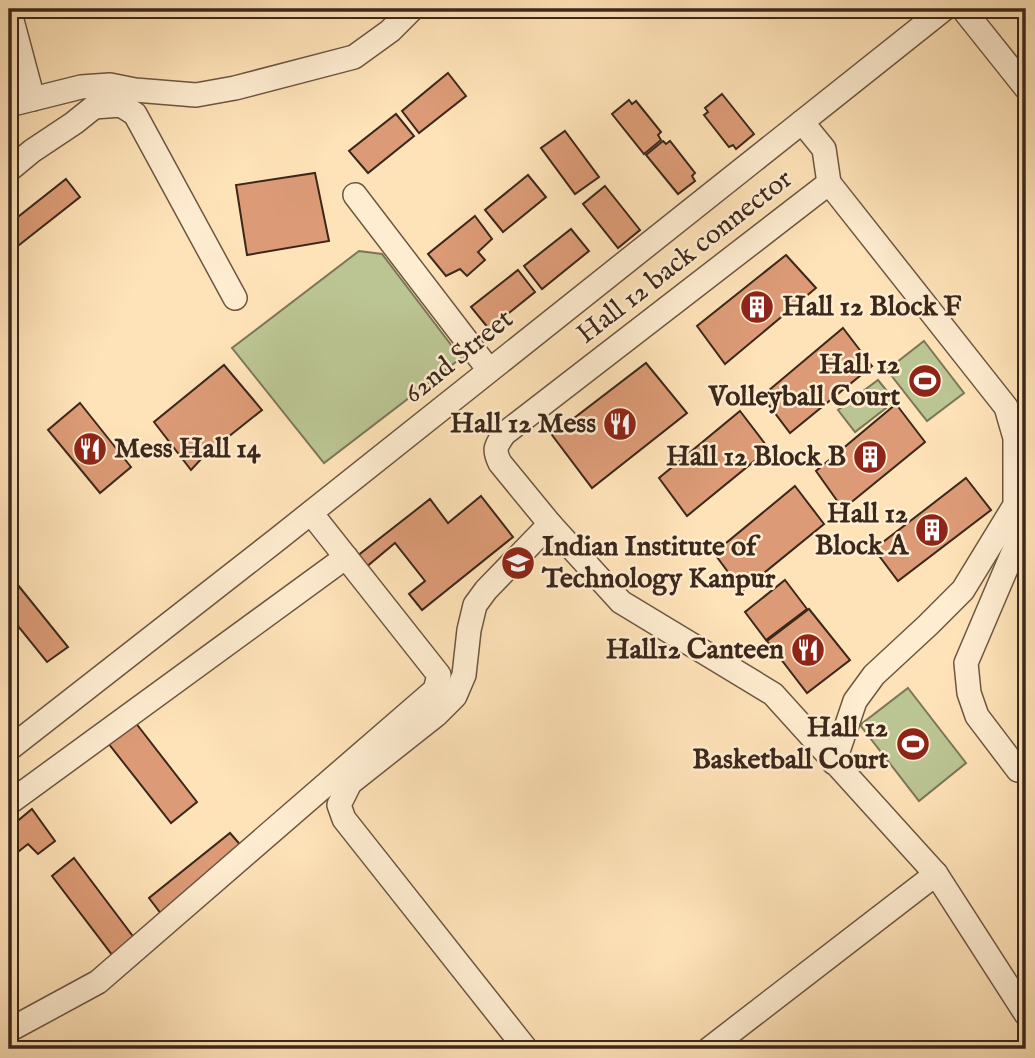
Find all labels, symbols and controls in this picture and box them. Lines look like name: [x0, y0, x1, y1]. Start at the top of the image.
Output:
street label: Hall 12 back connector: [570, 162, 800, 352]
building icon: Hall 12 Block F: [738, 288, 776, 326]
place label: Hall 12 Block F: [782, 290, 962, 325]
street label: 62nd Street: [397, 302, 521, 412]
place label: Hall 12 Volleyball Court: [707, 348, 900, 415]
sports icon: Hall 12 Volleyball Court: [906, 362, 944, 400]
restaurant icon: Hall 12 Mess: [601, 405, 639, 443]
place label: Hall 12 Mess: [450, 407, 596, 442]
restaurant icon: Mess Hall 14: [71, 430, 109, 468]
place label: Mess Hall 14: [114, 432, 261, 467]
building icon: Hall 12 Block B: [851, 438, 889, 476]
place label: Hall 12 Block B: [666, 440, 846, 475]
place label: Hall 12 Block A: [815, 497, 909, 564]
building icon: Hall 12 Block A: [913, 511, 951, 549]
place label: Indian Institute of Technology Kanpur: [541, 530, 776, 597]
school or university icon: Indian Institute of Technology Kanpur: [499, 544, 537, 582]
restaurant icon: Hall12 Canteen: [789, 631, 827, 669]
place label: Hall12 Canteen: [606, 633, 784, 668]
place label: Hall 12 Basketball Court: [692, 711, 888, 778]
sports icon: Hall 12 Basketball Court: [894, 725, 932, 763]

